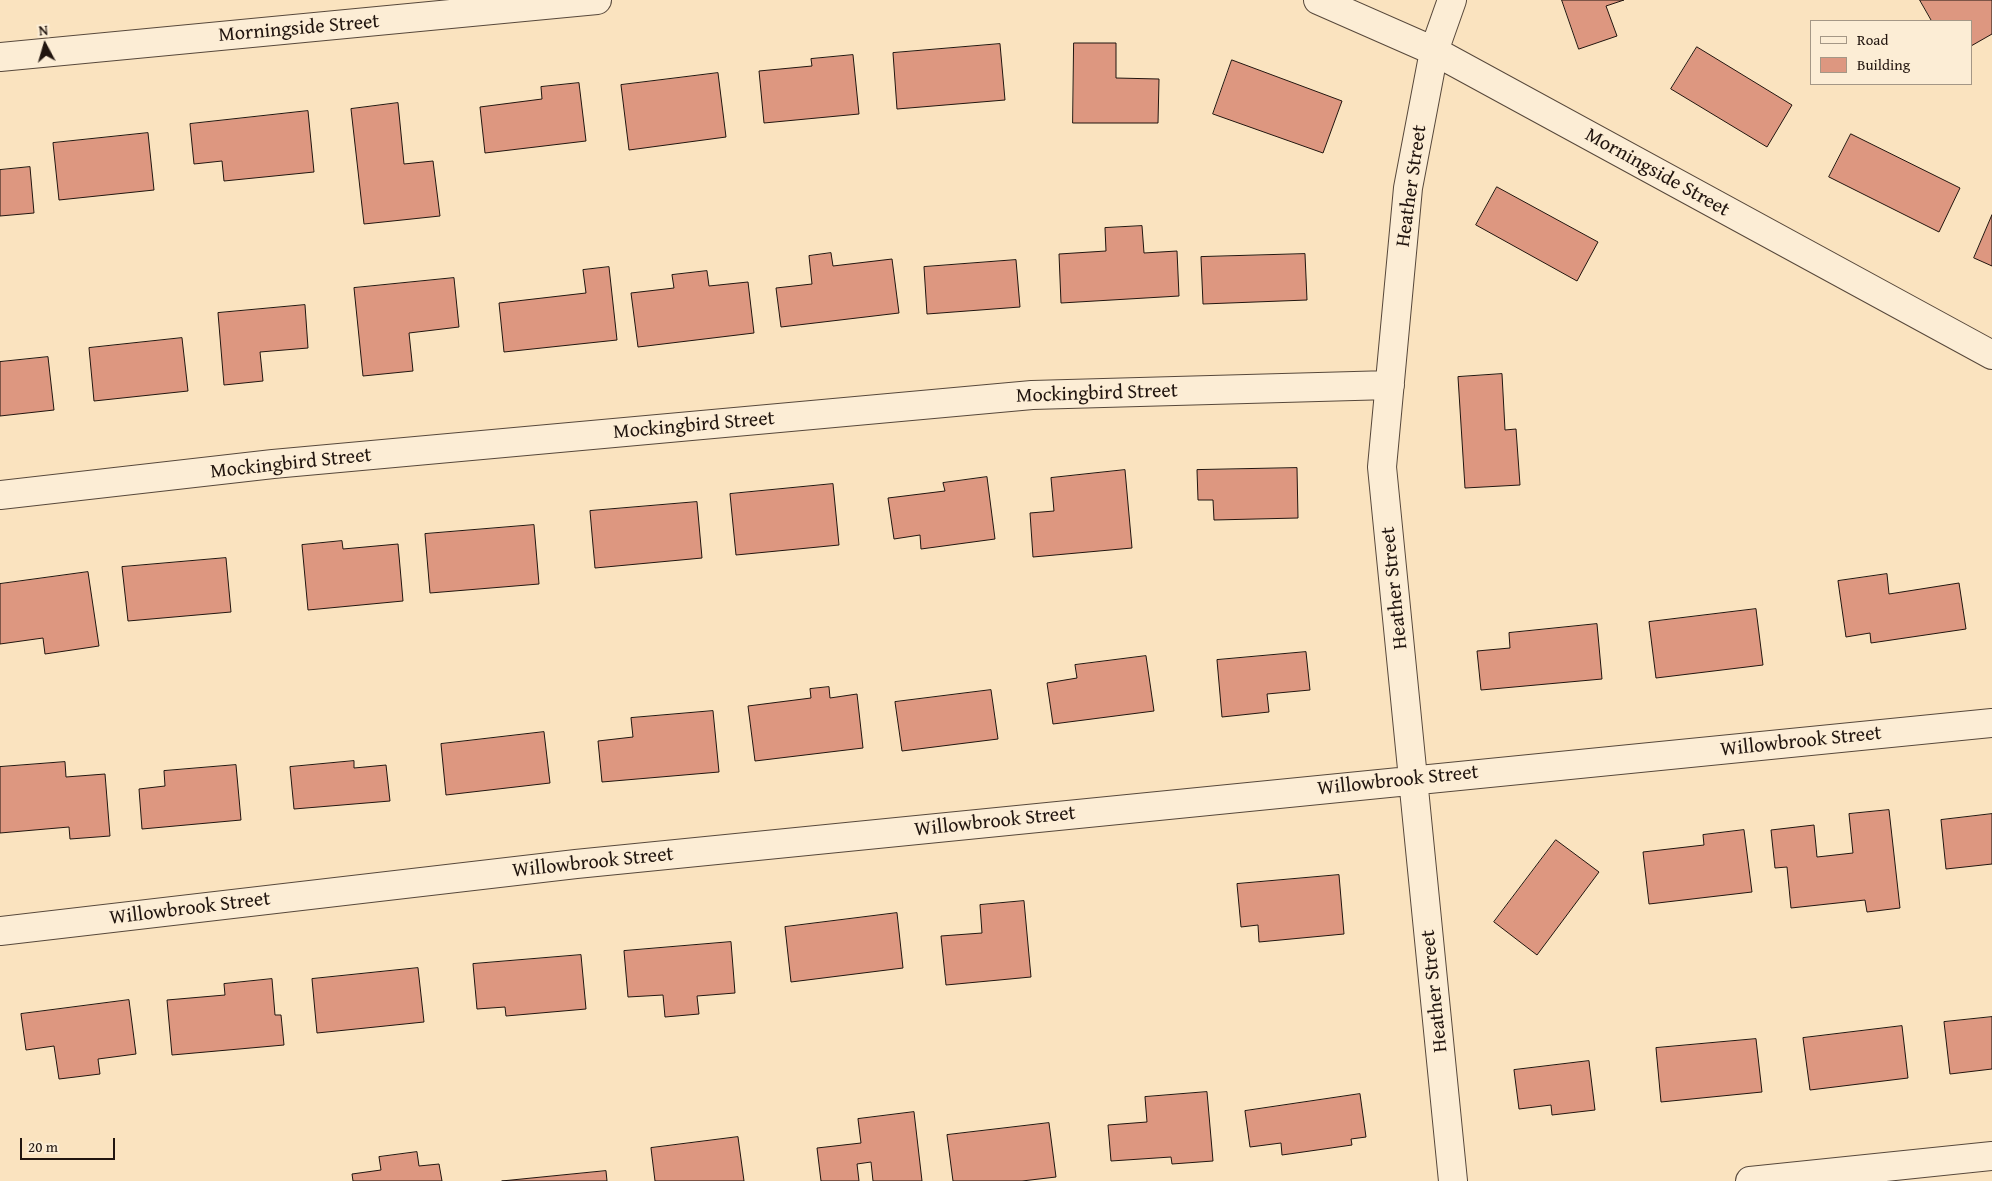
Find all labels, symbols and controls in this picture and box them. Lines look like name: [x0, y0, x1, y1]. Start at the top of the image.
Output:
street label: Morningside Street: [218, 10, 380, 48]
north arrow: [20, 20, 70, 70]
text: N: [38, 20, 49, 41]
legend: [1810, 20, 1972, 85]
text: Road: [1857, 29, 1888, 50]
text: Building: [1857, 54, 1910, 75]
street label: Heather Street: [1392, 123, 1432, 249]
street label: Morningside Street: [1581, 123, 1733, 223]
street label: Mockingbird Street: [1016, 379, 1178, 409]
street label: Mockingbird Street: [612, 407, 776, 445]
street label: Mockingbird Street: [209, 444, 373, 484]
street label: Heather Street: [1377, 526, 1413, 650]
street label: Willowbrook Street: [1719, 722, 1883, 762]
street label: Willowbrook Street: [1316, 761, 1480, 801]
street label: Willowbrook Street: [913, 802, 1077, 842]
street label: Willowbrook Street: [511, 843, 675, 883]
street label: Willowbrook Street: [108, 887, 272, 931]
street label: Heather Street: [1417, 929, 1453, 1053]
scale bar: [22, 1128, 118, 1160]
text: 20 m: [28, 1136, 58, 1157]

